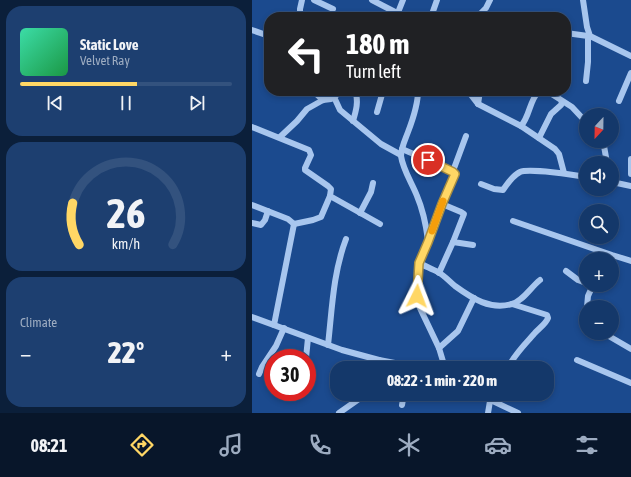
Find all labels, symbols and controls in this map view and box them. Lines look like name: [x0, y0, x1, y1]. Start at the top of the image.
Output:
icon: left: [280, 28, 332, 80]
text: 180 m: [346, 28, 409, 60]
text: Static Love: [80, 36, 139, 53]
text: Velvet Ray: [80, 53, 130, 68]
text: Turn left: [346, 61, 401, 82]
icon: previous: [44, 92, 66, 114]
icon: pause: [115, 92, 137, 114]
icon: next: [186, 92, 208, 114]
north arrow: [579, 108, 619, 148]
map controls: [579, 108, 619, 340]
pin: [411, 143, 445, 177]
icon: arrive: [417, 149, 439, 171]
button: sound: [579, 156, 619, 196]
text: 26: [106, 188, 146, 236]
button: search: [579, 204, 619, 244]
text: km/h: [112, 235, 140, 251]
button: +: [579, 252, 619, 292]
position arrow: [396, 275, 438, 317]
button: −: [579, 300, 619, 340]
text: Climate: [20, 315, 57, 330]
text: 22°: [108, 335, 144, 369]
text: −: [20, 340, 31, 366]
text: +: [221, 340, 232, 366]
speed limit sign: 30: [264, 349, 316, 401]
text: 08:22 · 1 min · 220 m: [387, 372, 497, 389]
icon: directions: [128, 431, 156, 459]
icon: music: [217, 431, 245, 459]
icon: phone: [306, 431, 334, 459]
icon: climate: [395, 431, 423, 459]
icon: car: [484, 431, 512, 459]
icon: filters: [573, 431, 601, 459]
text: 08:21: [30, 435, 67, 456]

